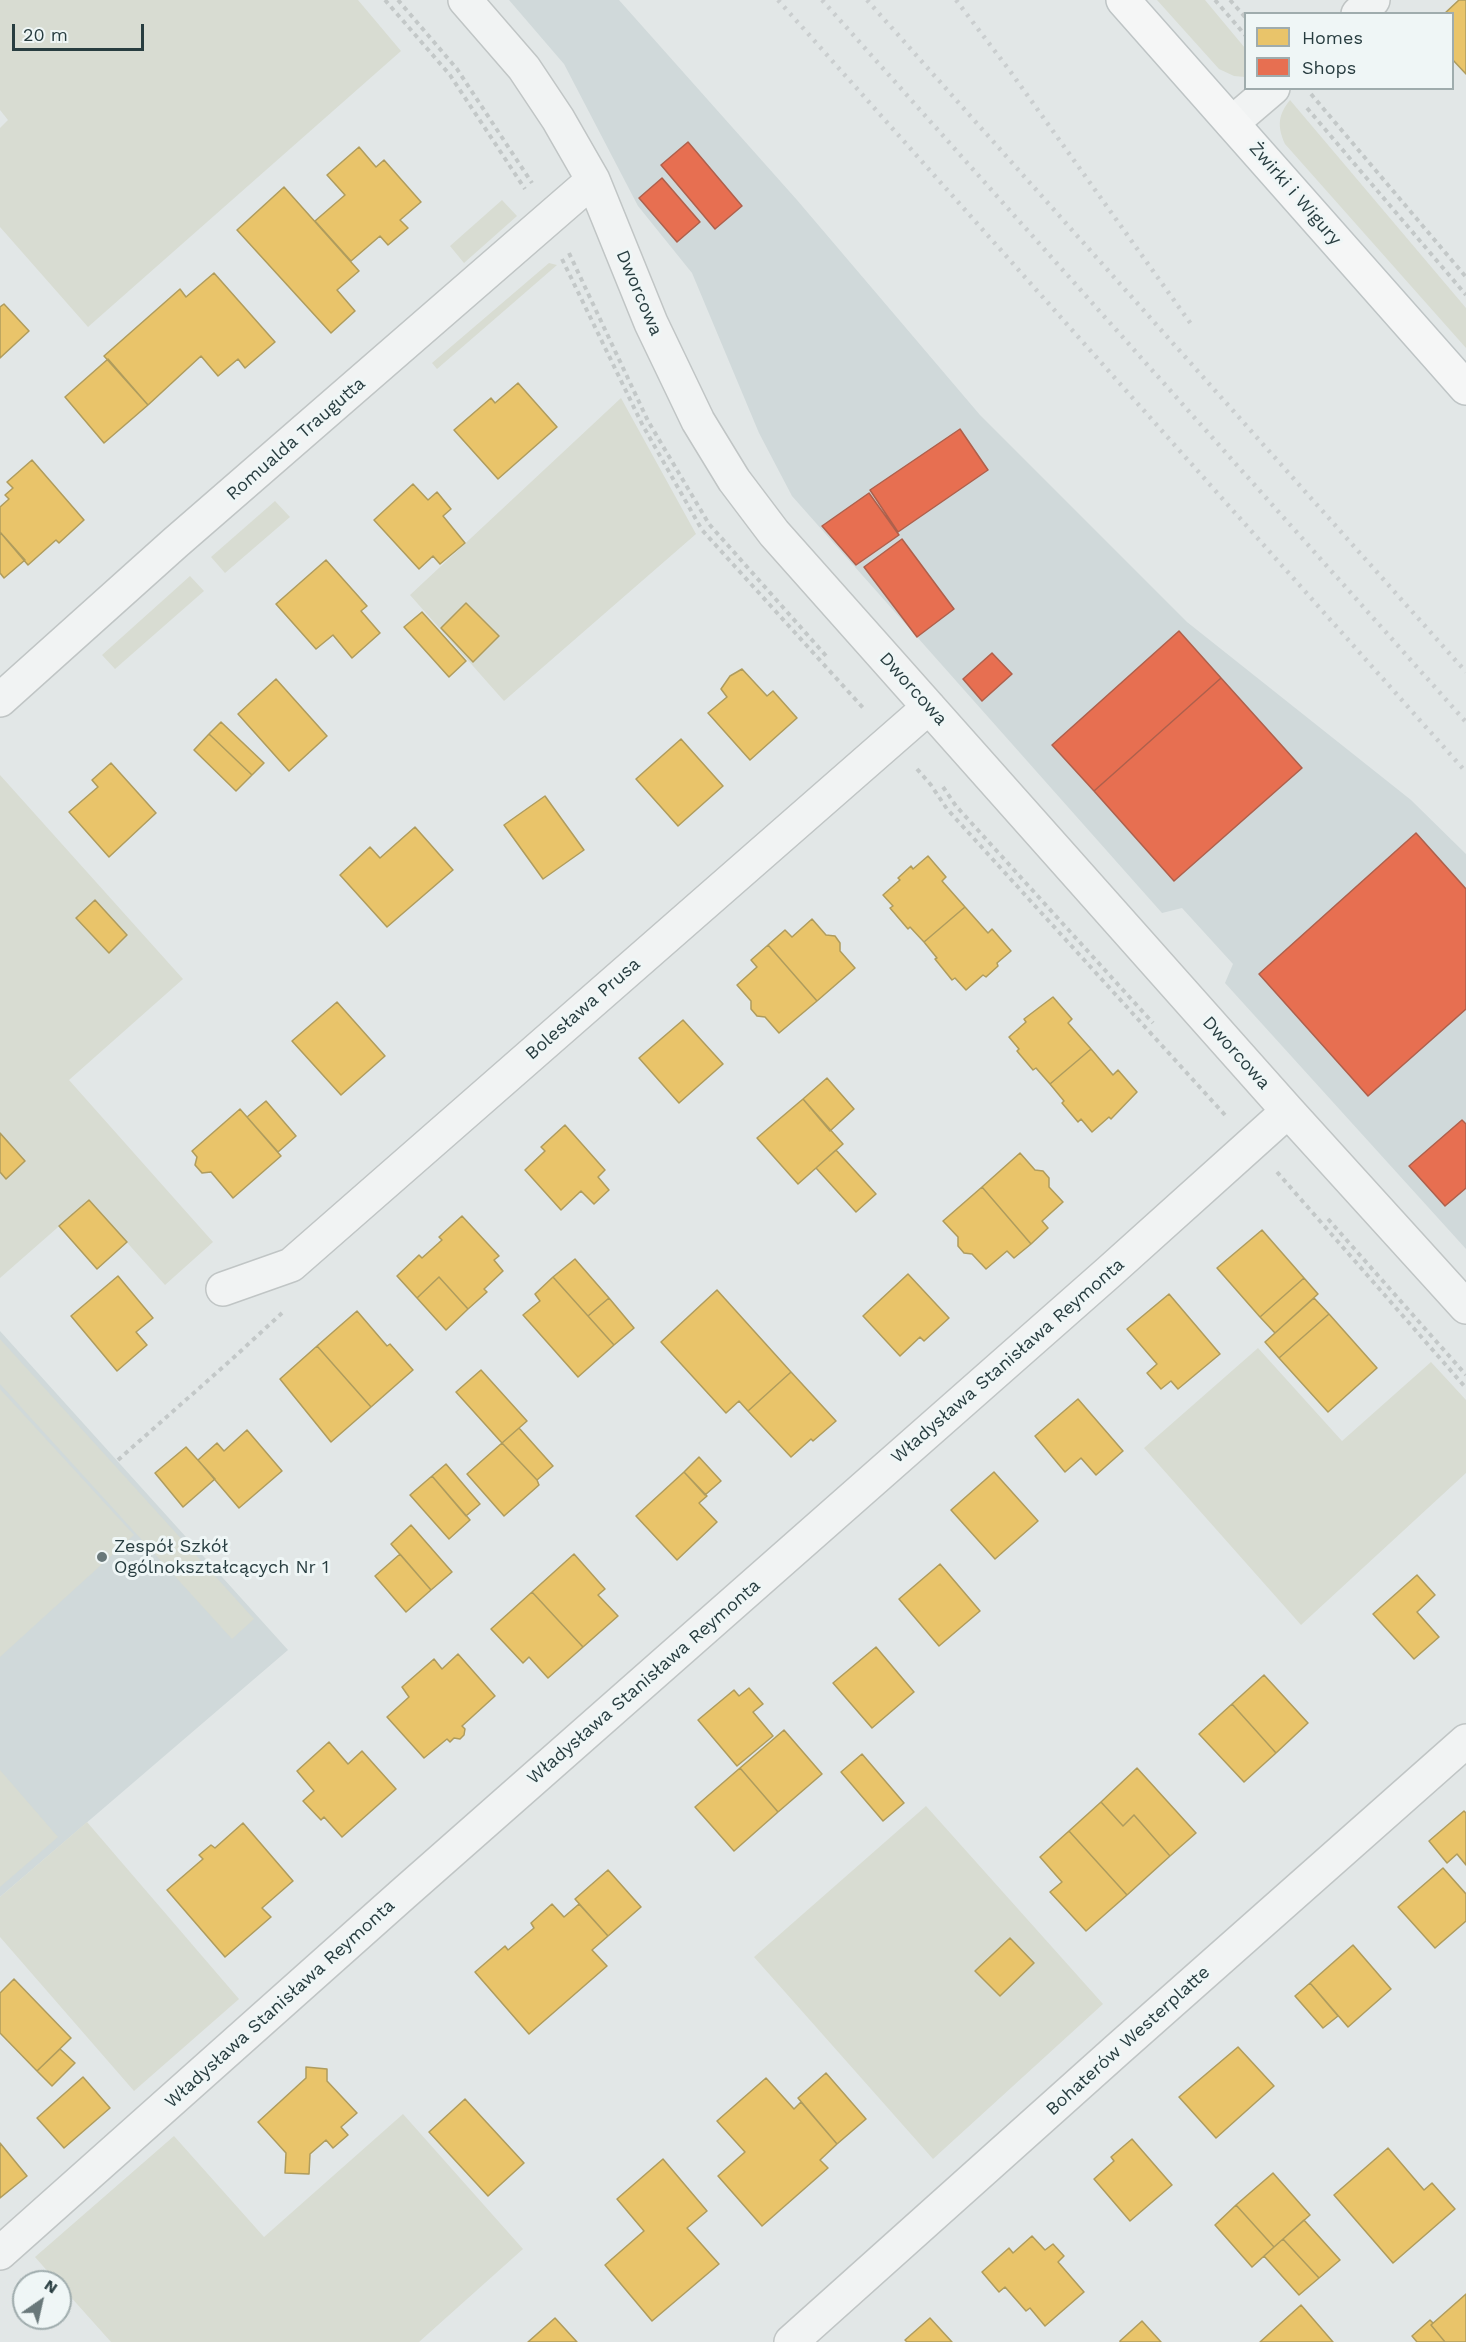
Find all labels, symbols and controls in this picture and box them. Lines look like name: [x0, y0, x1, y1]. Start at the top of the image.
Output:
scale bar: [15, 12, 147, 50]
legend: [1244, 12, 1454, 90]
text: 20 m: [23, 24, 68, 45]
text: Homes: [1302, 27, 1363, 48]
text: Shops: [1302, 57, 1356, 78]
street label: Żwirki i Wigury: [1244, 138, 1346, 250]
street label: Dworcowa: [611, 247, 667, 339]
street label: Romualda Traugutta: [222, 373, 370, 505]
street label: Dworcowa: [875, 648, 951, 730]
street label: Bolesława Prusa: [521, 953, 645, 1065]
street label: Dworcowa: [1198, 1012, 1274, 1094]
street label: Władysława Stanisława Reymonta: [887, 1254, 1129, 1468]
place label: Zespół Szkół Ogólnokształcących Nr 1: [114, 1536, 329, 1578]
marker: Zespół Szkół Ogólnokształcących Nr 1: [95, 1550, 109, 1564]
street label: Władysława Stanisława Reymonta: [523, 1575, 765, 1789]
street label: Władysława Stanisława Reymonta: [161, 1895, 399, 2113]
street label: Bohaterów Westerplatte: [1042, 1962, 1214, 2120]
north arrow: [12, 2270, 72, 2330]
text: N: [41, 2275, 61, 2298]

